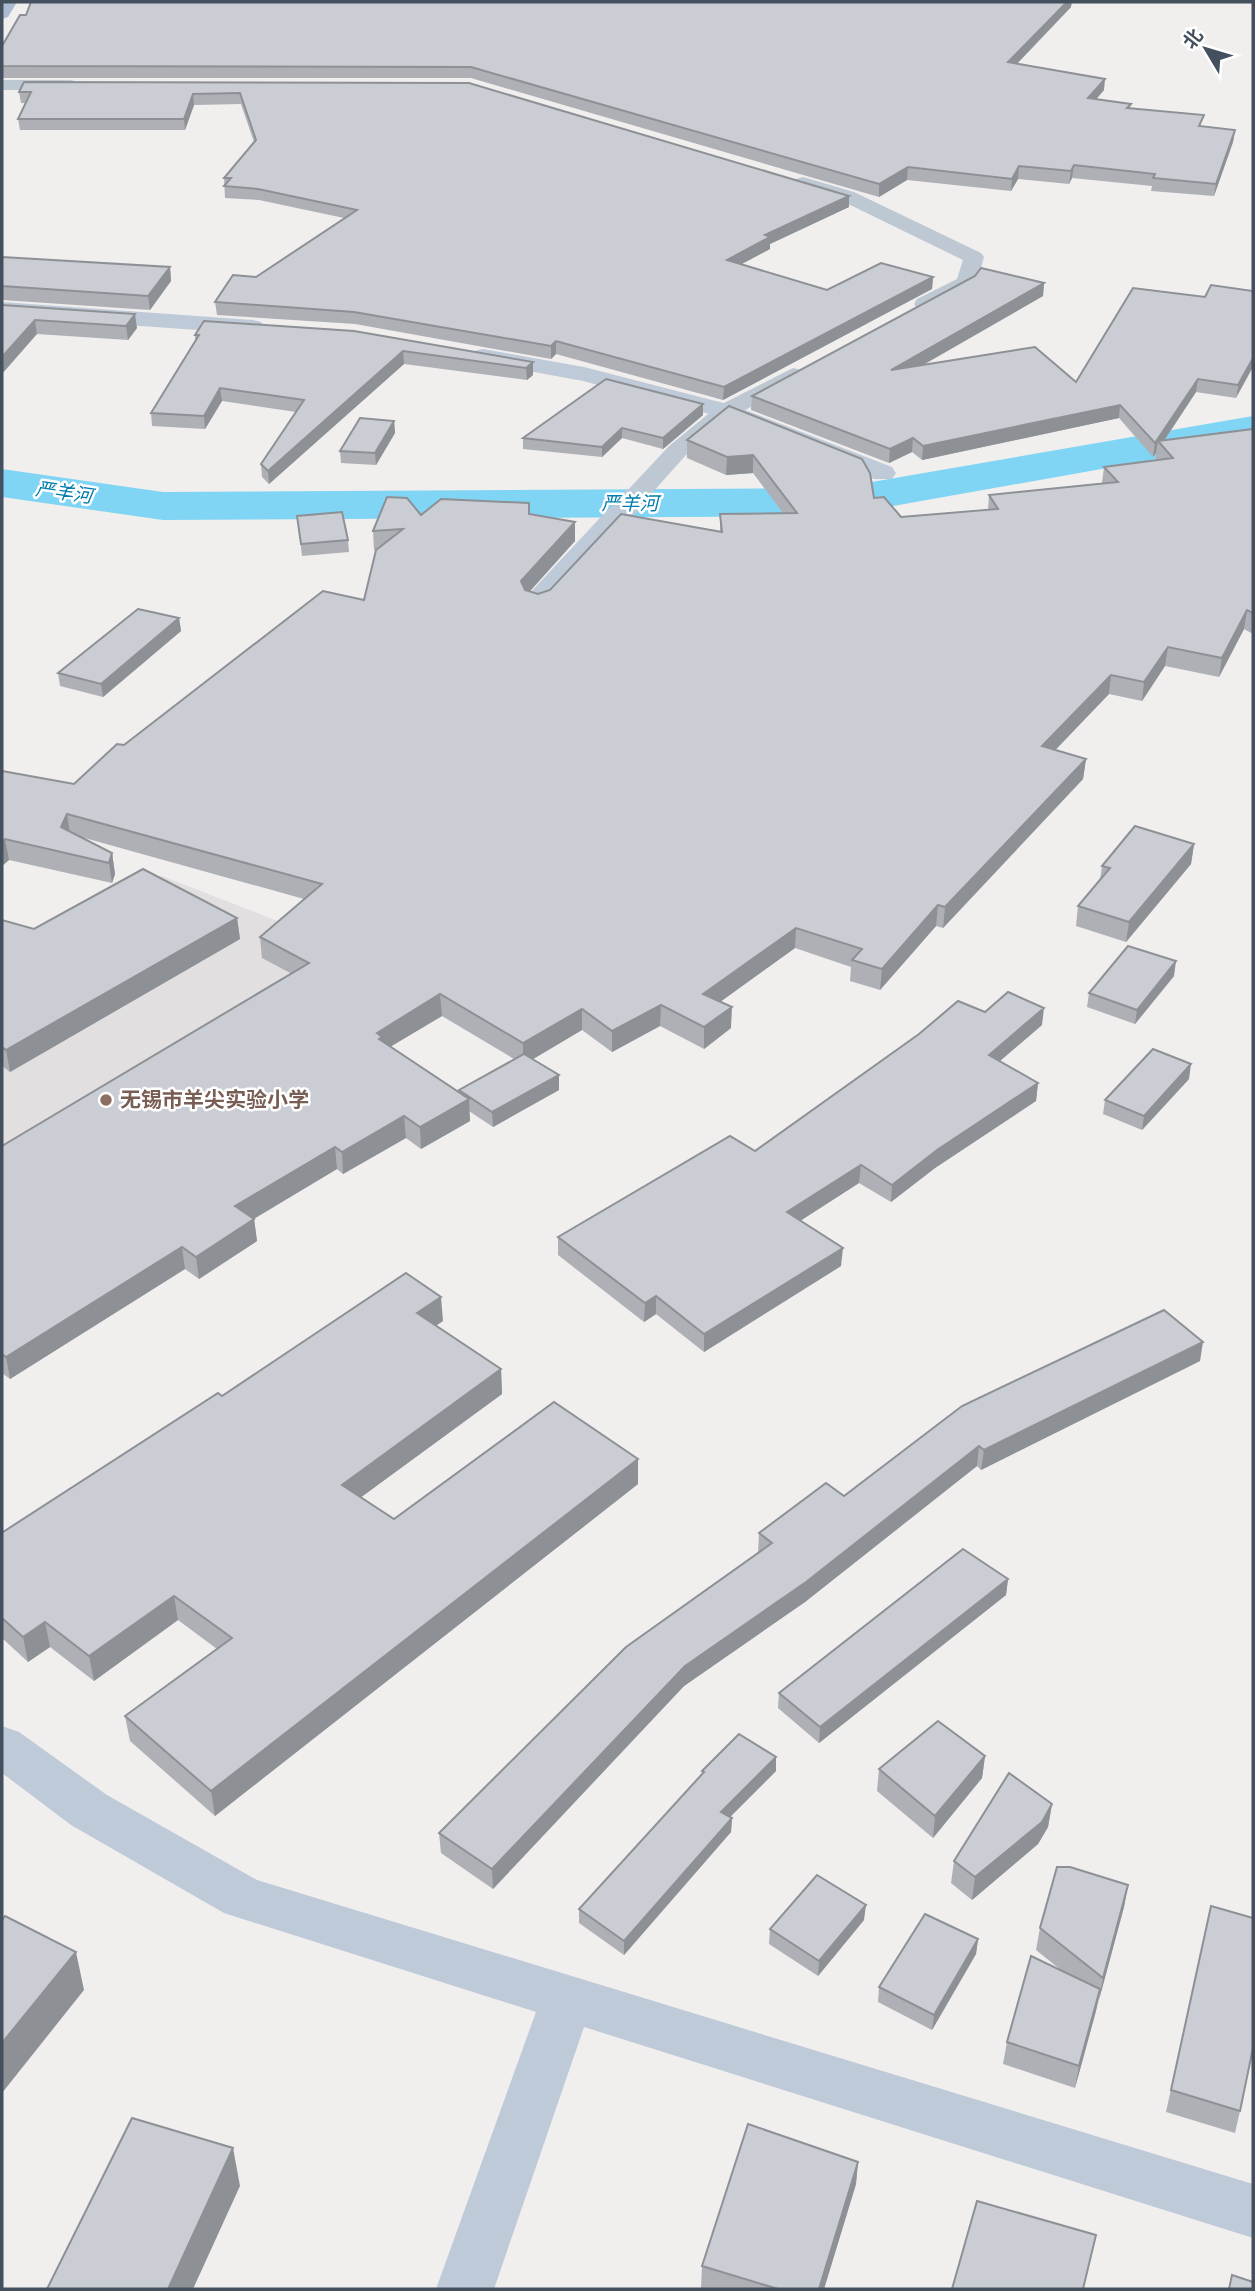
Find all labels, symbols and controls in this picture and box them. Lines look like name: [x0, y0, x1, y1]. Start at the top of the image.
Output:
north arrow: [1171, 14, 1241, 84]
text: 北: [1177, 24, 1210, 55]
water label: 严羊河: [34, 476, 98, 511]
water label: 严羊河: [601, 491, 662, 518]
place label: 无锡市羊尖实验小学: [120, 1085, 309, 1115]
marker: 无锡市羊尖实验小学: [98, 1092, 114, 1108]

